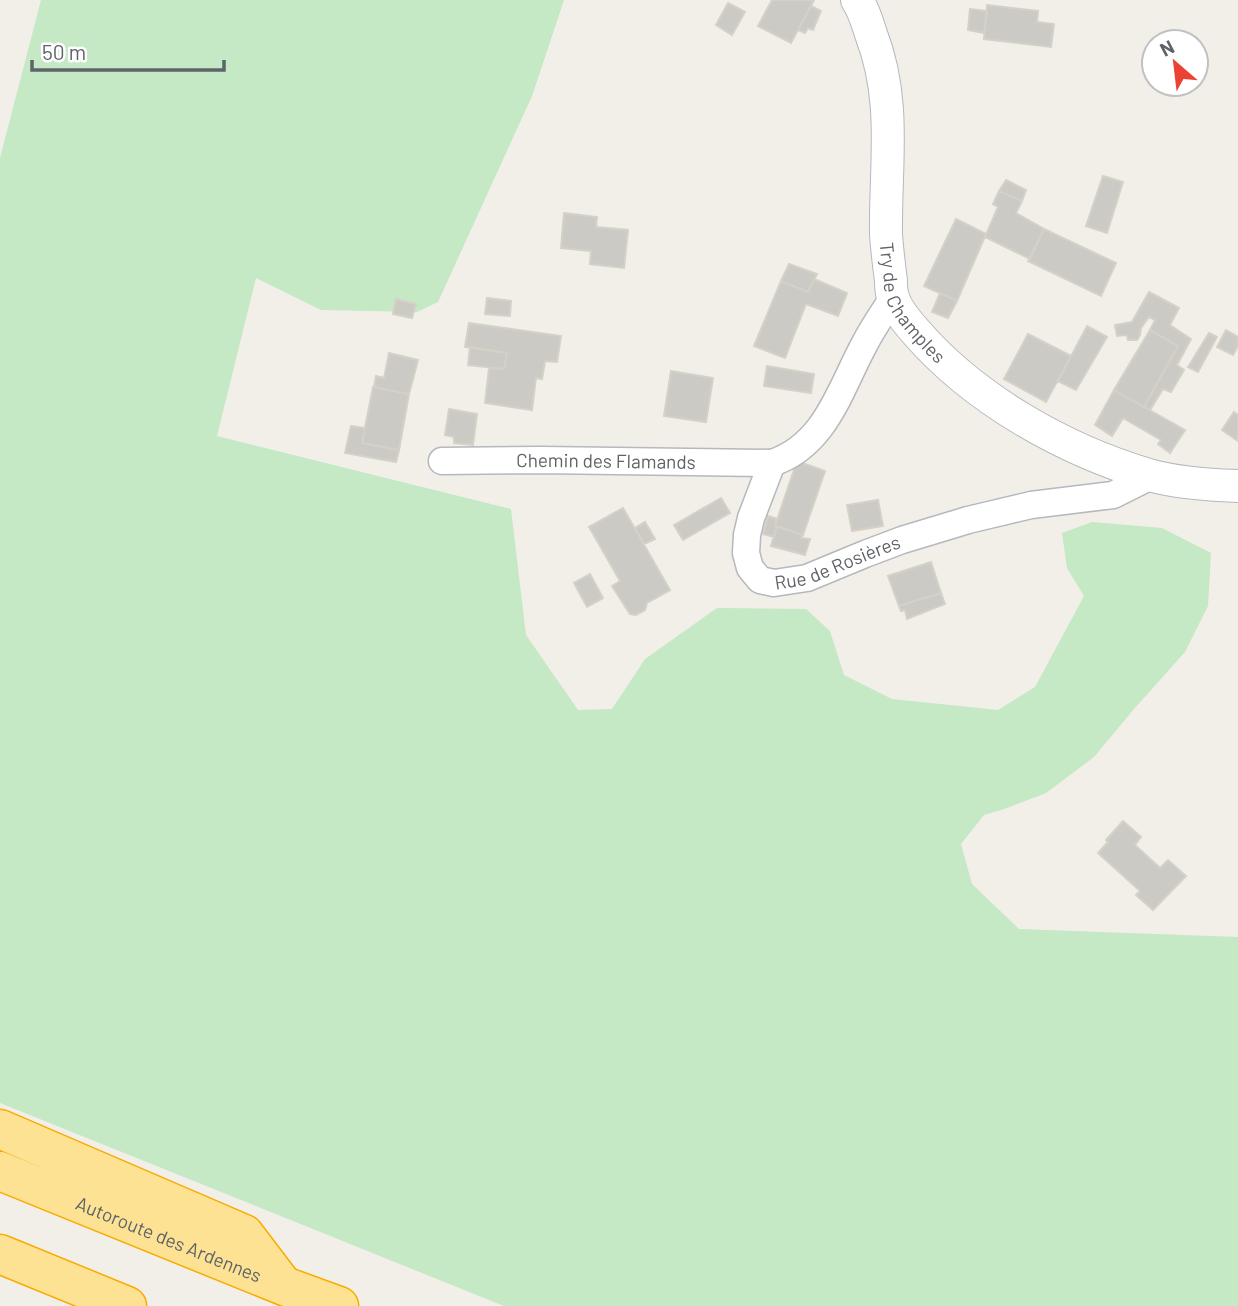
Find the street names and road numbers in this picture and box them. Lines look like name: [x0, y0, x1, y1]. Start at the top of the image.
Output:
street label: Try de Champles: [876, 241, 951, 367]
street label: Chemin des Flamands: [516, 448, 696, 473]
street label: Rue de Rosières: [773, 530, 903, 594]
street label: Autoroute des Ardennes: [73, 1191, 265, 1287]

